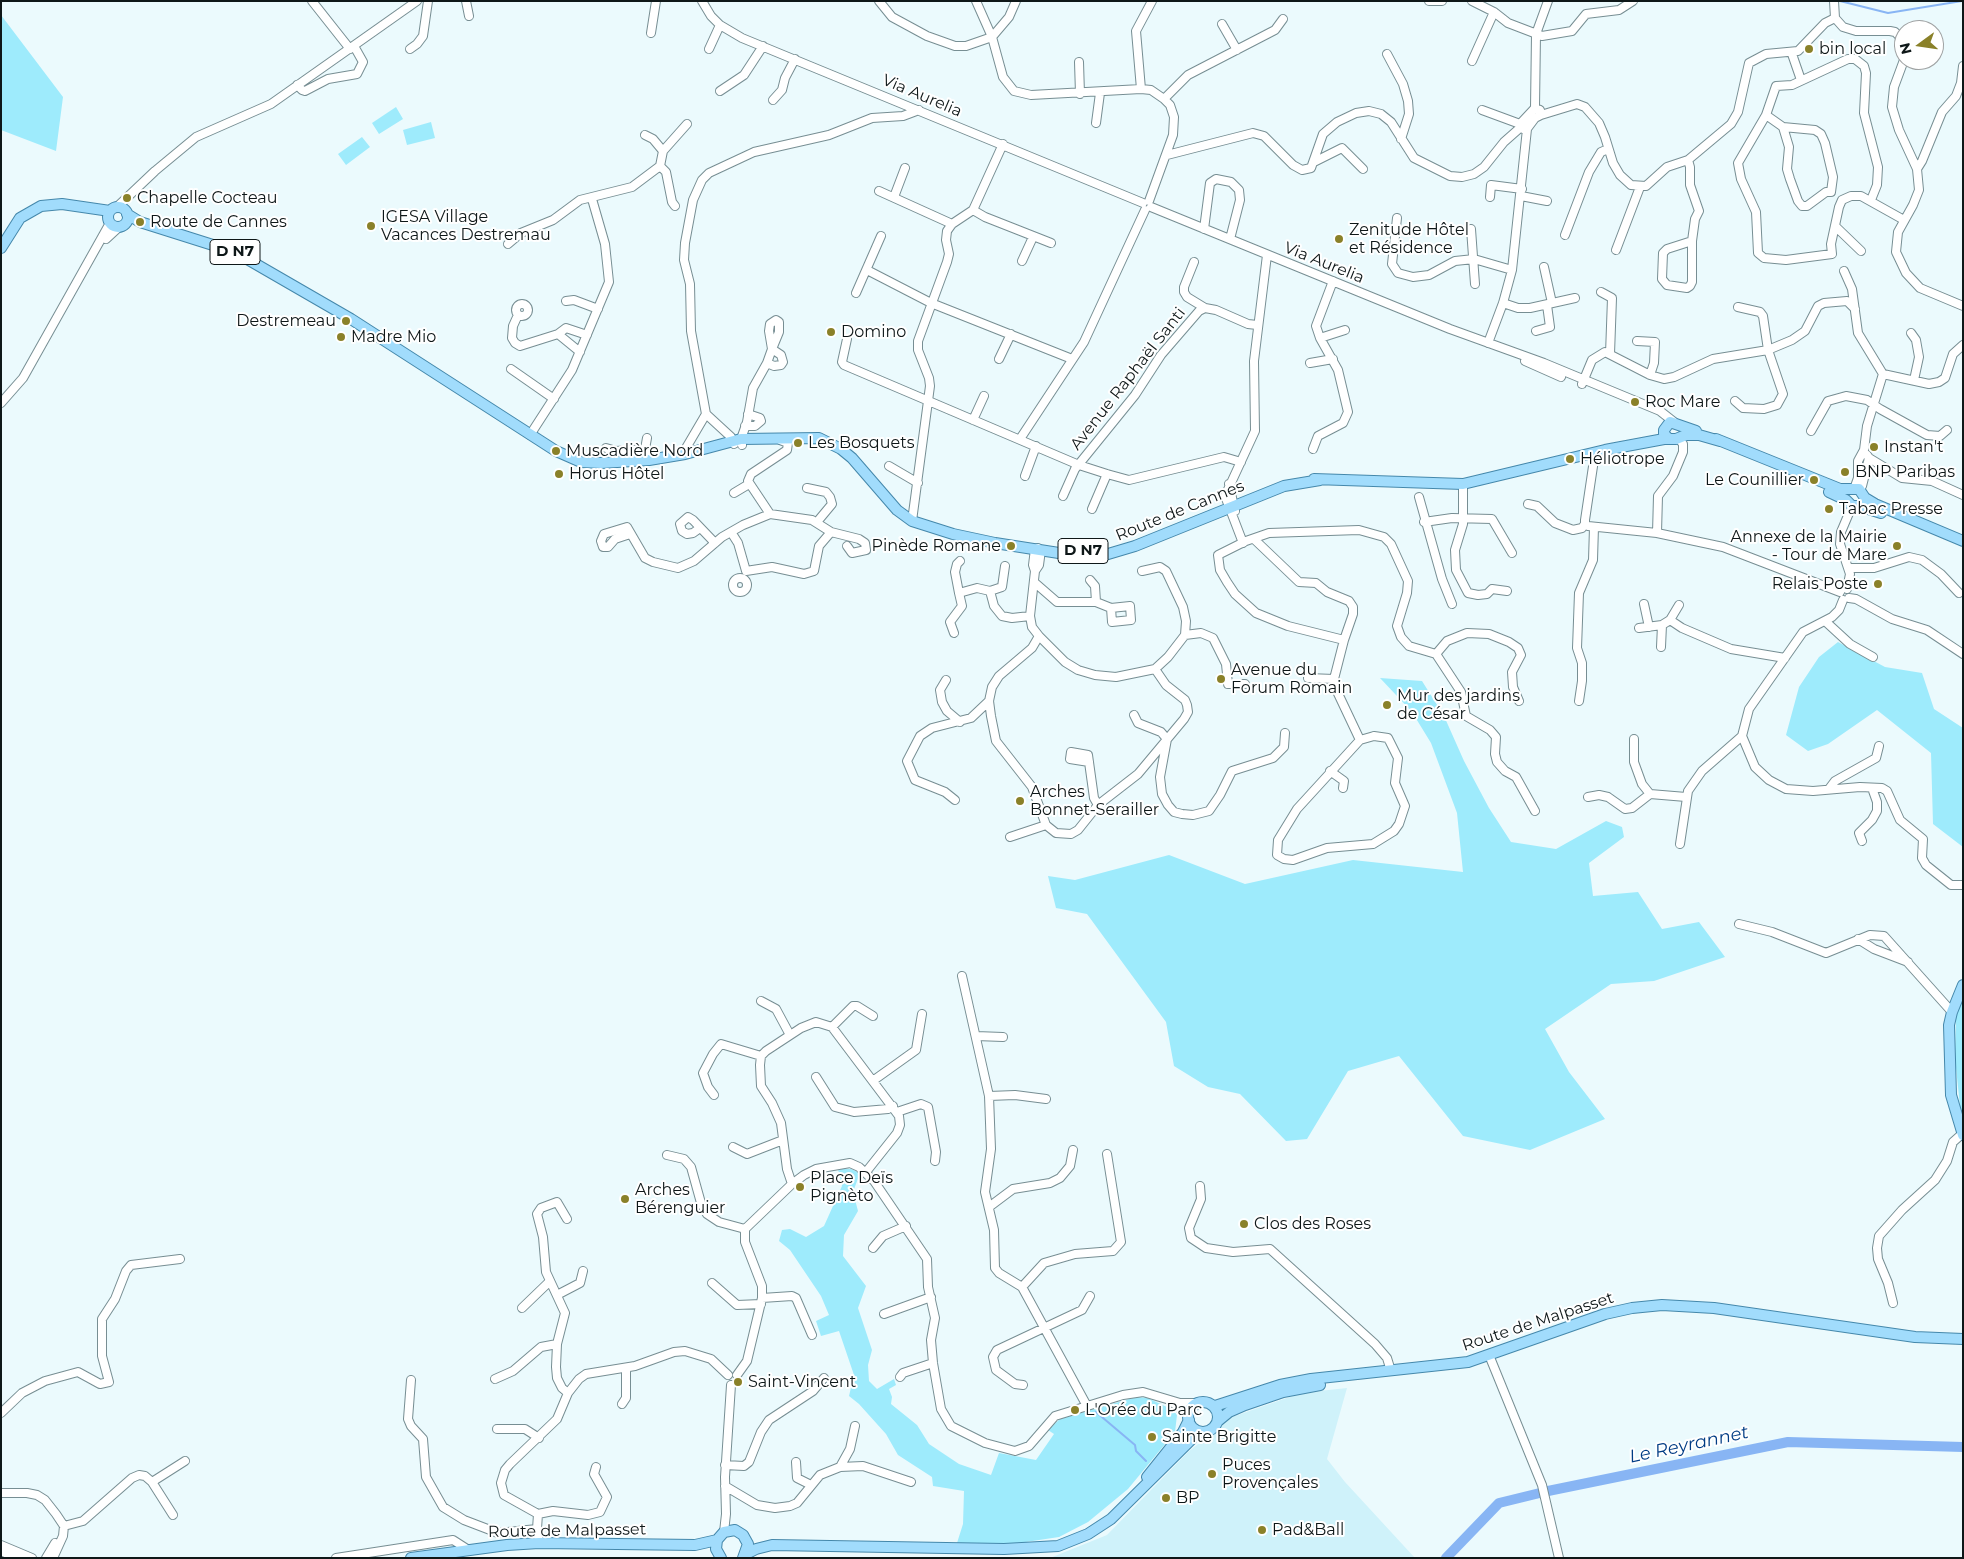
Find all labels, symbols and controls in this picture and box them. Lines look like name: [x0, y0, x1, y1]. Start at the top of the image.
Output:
north arrow: [1894, 20, 1944, 70]
place label: bin local: [1819, 39, 1886, 59]
text: N: [1895, 41, 1916, 56]
marker: bin local: [1803, 43, 1815, 55]
street label: Via Aurelia: [879, 71, 965, 121]
place label: Chapelle Cocteau: [137, 188, 278, 208]
marker: Chapelle Cocteau: [121, 192, 133, 204]
place label: IGESA Village Vacances Destremau: [381, 207, 551, 245]
place label: Route de Cannes: [150, 212, 287, 232]
marker: Route de Cannes: [134, 216, 146, 228]
marker: IGESA Village Vacances Destremau: [365, 220, 377, 232]
place label: Zenitude Hôtel et Résidence: [1349, 220, 1469, 258]
marker: Zenitude Hôtel et Résidence: [1333, 233, 1345, 245]
street label: Via Aurelia: [1281, 238, 1367, 288]
road number: D N7: [210, 240, 260, 264]
street label: Avenue Raphaël Santi: [1066, 304, 1190, 454]
place label: Destremeau: [236, 311, 336, 331]
marker: Destremeau: [340, 315, 352, 327]
place label: Domino: [841, 322, 906, 342]
marker: Domino: [825, 326, 837, 338]
place label: Madre Mio: [351, 327, 436, 347]
marker: Madre Mio: [335, 331, 347, 343]
place label: Roc Mare: [1645, 392, 1720, 412]
marker: Roc Mare: [1629, 396, 1641, 408]
place label: Les Bosquets: [808, 433, 914, 453]
marker: Les Bosquets: [792, 437, 804, 449]
place label: Instan't: [1884, 437, 1944, 457]
place label: Muscadière Nord: [566, 441, 703, 461]
marker: Instan't: [1868, 441, 1880, 453]
marker: Muscadière Nord: [550, 445, 562, 457]
place label: Héliotrope: [1580, 449, 1665, 469]
marker: Héliotrope: [1564, 453, 1576, 465]
place label: BNP Paribas: [1855, 462, 1955, 482]
place label: Horus Hôtel: [569, 464, 664, 484]
marker: BNP Paribas: [1839, 466, 1851, 478]
marker: Horus Hôtel: [553, 468, 565, 480]
place label: Le Counillier: [1705, 470, 1804, 490]
marker: Le Counillier: [1808, 474, 1820, 486]
street label: Route de Cannes: [1113, 476, 1247, 546]
place label: Tabac Presse: [1839, 499, 1943, 519]
marker: Tabac Presse: [1823, 503, 1835, 515]
place label: Annexe de la Mairie - Tour de Mare: [1730, 527, 1887, 565]
place label: Pinède Romane: [872, 536, 1001, 556]
road number: D N7: [1058, 538, 1108, 564]
marker: Pinède Romane: [1005, 540, 1017, 552]
marker: Annexe de la Mairie - Tour de Mare: [1891, 540, 1903, 552]
place label: Relais Poste: [1772, 574, 1868, 594]
marker: Relais Poste: [1872, 578, 1884, 590]
place label: Avenue du Forum Romain: [1231, 660, 1352, 698]
marker: Avenue du Forum Romain: [1215, 673, 1227, 685]
place label: Mur des jardins de César: [1397, 686, 1520, 724]
marker: Mur des jardins de César: [1381, 699, 1393, 711]
place label: Arches Bonnet-Serailler: [1030, 782, 1159, 820]
marker: Arches Bonnet-Serailler: [1014, 795, 1026, 807]
place label: Place Deïs Pignèto: [810, 1168, 893, 1206]
place label: Arches Bérenguier: [635, 1180, 726, 1218]
marker: Place Deïs Pignèto: [794, 1181, 806, 1193]
marker: Arches Bérenguier: [619, 1193, 631, 1205]
place label: Clos des Roses: [1254, 1214, 1371, 1234]
marker: Clos des Roses: [1238, 1218, 1250, 1230]
street label: Route de Malpasset: [1460, 1288, 1616, 1356]
place label: Saint-Vincent: [748, 1372, 856, 1392]
marker: Saint-Vincent: [732, 1376, 744, 1388]
place label: L'Orée du Parc: [1085, 1400, 1202, 1420]
marker: L'Orée du Parc: [1069, 1404, 1081, 1416]
water label: Le Reyrannet: [1627, 1422, 1751, 1468]
place label: Sainte Brigitte: [1162, 1427, 1276, 1447]
marker: Sainte Brigitte: [1146, 1431, 1158, 1443]
place label: Puces Provençales: [1222, 1455, 1318, 1493]
marker: Puces Provençales: [1206, 1468, 1218, 1480]
place label: BP: [1176, 1488, 1200, 1508]
marker: BP: [1160, 1492, 1172, 1504]
street label: Route de Malpasset: [488, 1520, 646, 1542]
place label: Pad&Ball: [1272, 1520, 1344, 1540]
marker: Pad&Ball: [1256, 1524, 1268, 1536]

